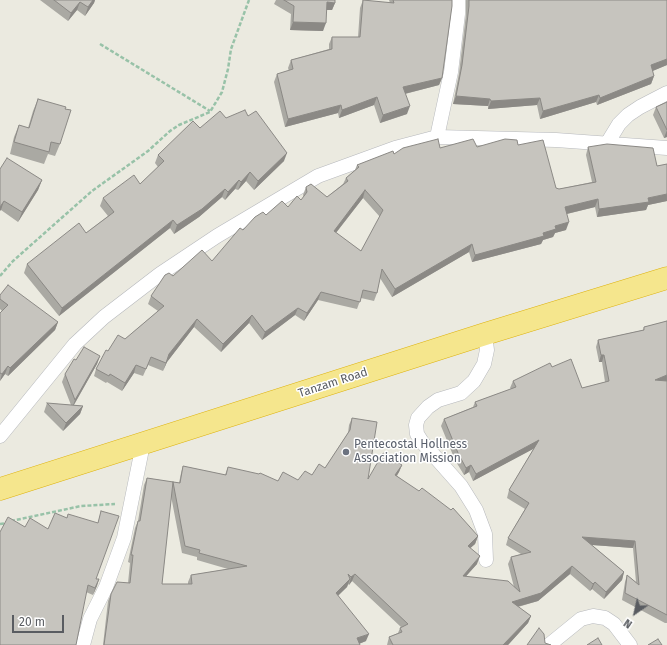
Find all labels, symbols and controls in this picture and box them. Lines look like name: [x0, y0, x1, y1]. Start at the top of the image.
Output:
street label: Tanzam Road: [297, 365, 369, 401]
place label: Pentecostal Hollness Association Mission: [354, 438, 467, 466]
marker: Pentecostal Hollness Association Mission: [341, 447, 351, 457]
north arrow: [615, 593, 655, 633]
scale bar: [14, 607, 66, 633]
text: 20 m: [19, 615, 45, 629]
text: N: [621, 616, 635, 631]

